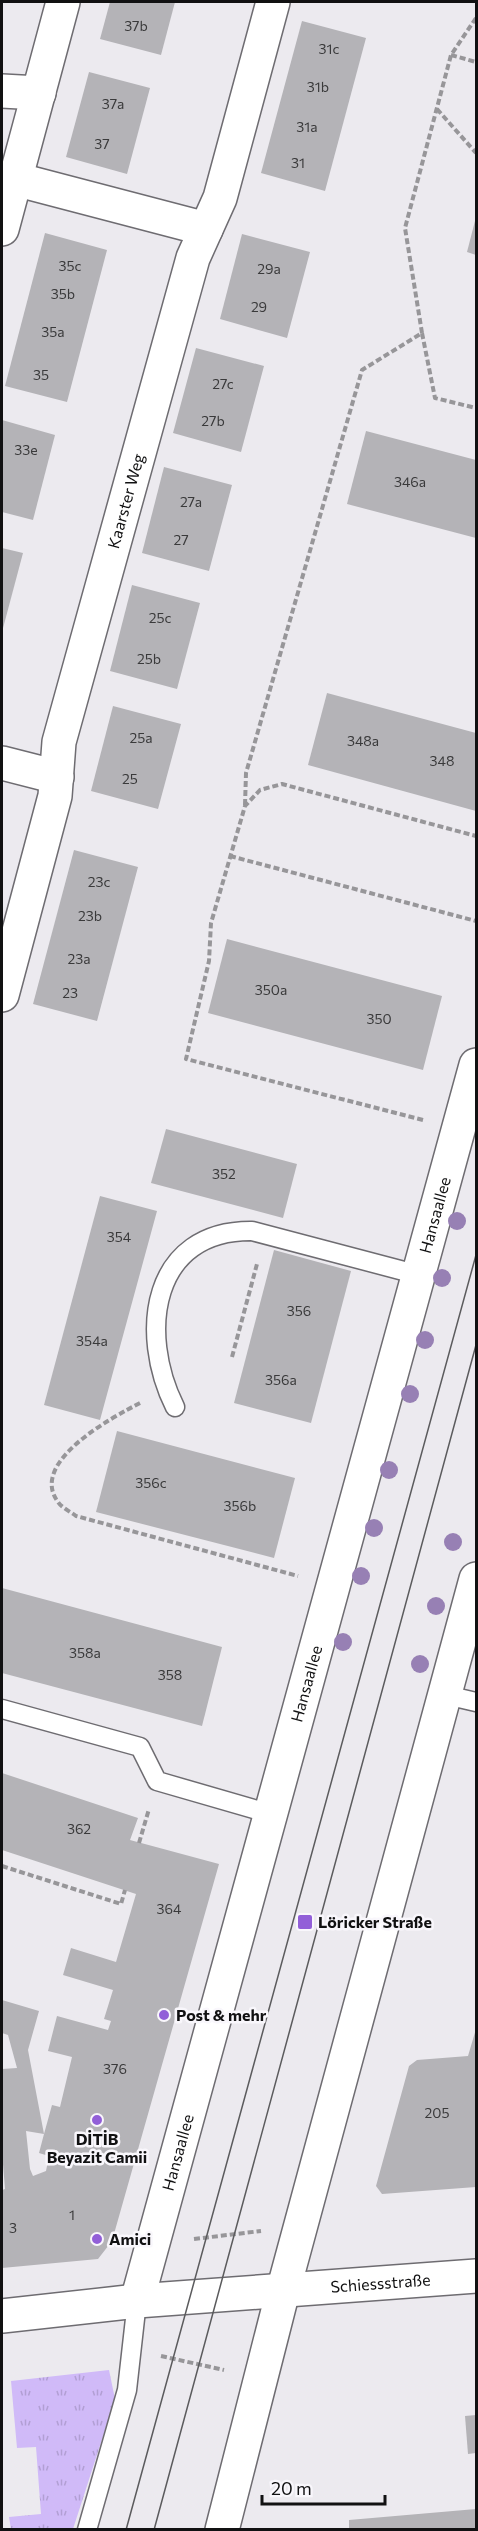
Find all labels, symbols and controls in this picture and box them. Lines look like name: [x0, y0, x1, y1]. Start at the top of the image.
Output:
house number: 37b: [124, 17, 148, 34]
house number: 31c: [319, 40, 340, 57]
house number: 31b: [307, 78, 329, 95]
house number: 37a: [102, 95, 124, 112]
house number: 31a: [296, 118, 318, 135]
house number: 37: [94, 135, 110, 152]
house number: 31: [291, 154, 305, 171]
house number: 35c: [59, 257, 82, 274]
house number: 29a: [257, 260, 281, 277]
house number: 35b: [51, 285, 75, 302]
house number: 29: [251, 298, 267, 315]
house number: 35a: [41, 323, 65, 340]
house number: 35: [33, 366, 49, 383]
house number: 27c: [212, 375, 234, 392]
house number: 27b: [201, 412, 225, 429]
house number: 33e: [14, 441, 38, 458]
street label: Kaarster Weg: [103, 451, 147, 551]
house number: 346a: [394, 473, 426, 490]
house number: 27a: [180, 493, 202, 510]
house number: 27: [173, 531, 189, 548]
house number: 25c: [149, 609, 171, 626]
house number: 25b: [137, 650, 161, 667]
house number: 25a: [129, 729, 153, 746]
house number: 348a: [347, 732, 379, 749]
house number: 348: [430, 752, 454, 769]
house number: 25: [122, 770, 138, 787]
house number: 23c: [88, 873, 110, 890]
house number: 23b: [78, 907, 102, 924]
house number: 23a: [67, 950, 91, 967]
house number: 350a: [255, 981, 287, 998]
house number: 23: [62, 984, 78, 1001]
house number: 350: [366, 1010, 392, 1027]
house number: 352: [212, 1165, 236, 1182]
street label: Hansaallee: [415, 1175, 454, 1255]
house number: 354: [107, 1228, 132, 1245]
house number: 356: [287, 1302, 311, 1319]
house number: 354a: [76, 1332, 108, 1349]
house number: 356a: [265, 1371, 297, 1388]
house number: 356c: [135, 1474, 167, 1491]
house number: 356b: [224, 1497, 256, 1514]
street label: Hansaallee: [286, 1643, 325, 1724]
house number: 358a: [69, 1644, 101, 1661]
house number: 358: [158, 1666, 182, 1683]
house number: 362: [67, 1820, 91, 1837]
house number: 364: [157, 1900, 182, 1917]
place label: Löricker Straße: [318, 1912, 432, 1931]
marker: Löricker Straße: [296, 1913, 314, 1931]
place label: Post & mehr: [176, 2005, 267, 2024]
marker: Post & mehr: [157, 2008, 171, 2022]
house number: 376: [103, 2060, 127, 2077]
house number: 205: [425, 2104, 449, 2121]
street label: Hansaallee: [158, 2112, 197, 2193]
marker: DİTİB Beyazit Camii: [90, 2113, 104, 2127]
place label: DİTİB Beyazit Camii: [47, 2129, 147, 2166]
house number: 1: [69, 2206, 75, 2223]
house number: 3: [9, 2219, 17, 2236]
place label: Amici: [109, 2229, 151, 2248]
marker: Amici: [90, 2232, 104, 2246]
street label: Schiessstraße: [330, 2269, 431, 2296]
scale bar: [262, 2468, 385, 2506]
text: 20 m: [271, 2477, 312, 2499]

